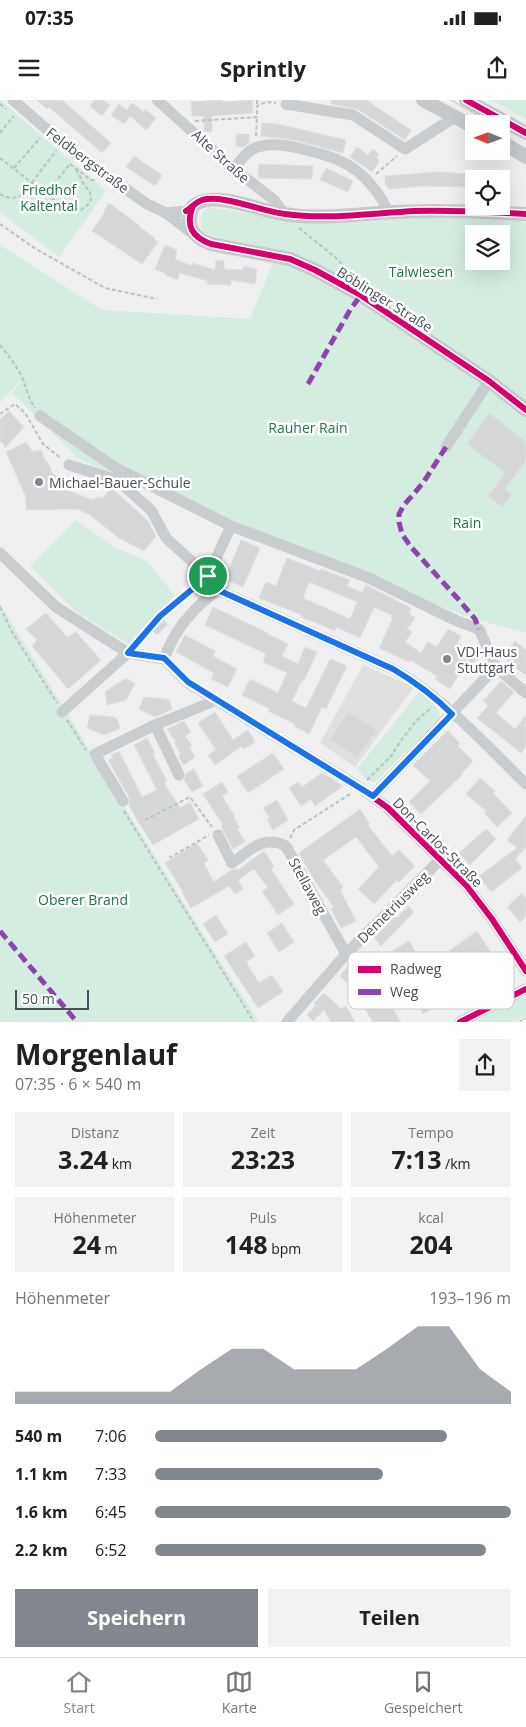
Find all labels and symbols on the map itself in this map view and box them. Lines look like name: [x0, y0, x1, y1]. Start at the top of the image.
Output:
north arrow: [465, 115, 510, 160]
street label: Feldbergstraße: [43, 123, 133, 197]
street label: Alte Straße: [188, 125, 254, 187]
park label: Friedhof Kaltental: [20, 180, 78, 215]
street label: Böblinger Straße: [334, 262, 436, 336]
park label: Talwiesen: [389, 262, 453, 281]
park label: Rauher Rain: [268, 418, 348, 437]
place label: Michael-Bauer-Schule: [49, 473, 191, 492]
marker: Michael-Bauer-Schule: [33, 476, 45, 488]
park label: Rain: [453, 513, 481, 532]
pin: [187, 555, 229, 597]
place label: VDI-Haus Stuttgart: [457, 642, 518, 677]
marker: VDI-Haus Stuttgart: [441, 653, 453, 665]
street label: Don-Carlos-Straße: [389, 793, 487, 891]
street label: Stellaweg: [285, 854, 331, 918]
street label: Demetriusweg: [353, 867, 433, 947]
park label: Oberer Brand: [38, 890, 128, 909]
legend: [348, 952, 514, 1009]
text: Radweg: [390, 959, 442, 978]
text: Weg: [390, 982, 419, 1001]
scale bar: [15, 987, 89, 1010]

